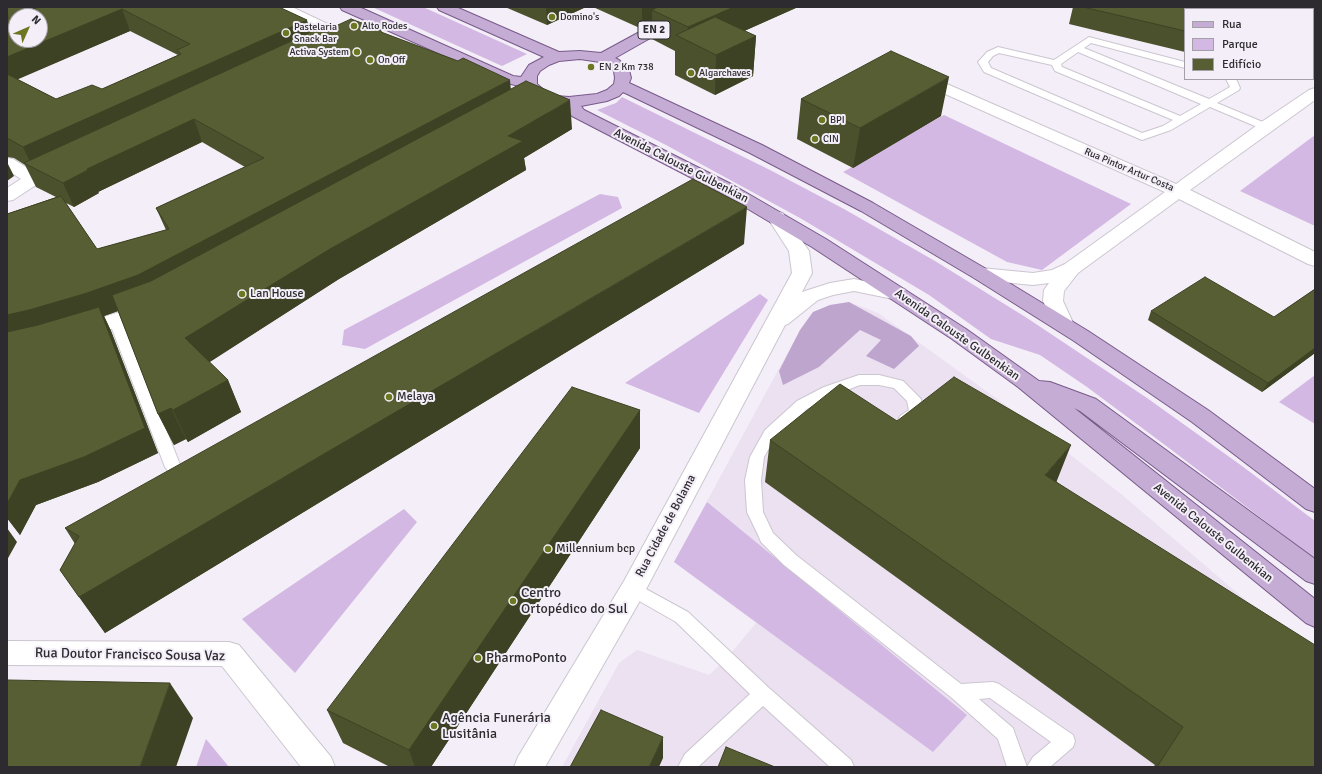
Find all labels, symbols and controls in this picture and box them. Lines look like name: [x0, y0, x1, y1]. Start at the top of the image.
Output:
north arrow: [8, 8, 48, 48]
legend: [1184, 8, 1314, 80]
place label: Domino's: [560, 11, 599, 23]
marker: Domino's: [547, 12, 557, 22]
text: N: [29, 13, 43, 27]
text: Rua: [1222, 17, 1242, 32]
place label: Alto Rodes: [362, 20, 407, 32]
place label: Pastelaria Snack Bar: [294, 21, 337, 44]
marker: Alto Rodes: [349, 21, 359, 31]
road number: EN 2: [638, 21, 670, 39]
marker: Pastelaria Snack Bar: [281, 28, 291, 38]
text: Parque: [1222, 37, 1258, 52]
place label: Activa System: [289, 46, 349, 58]
marker: Activa System: [352, 47, 362, 57]
place label: On Off: [378, 54, 405, 66]
marker: On Off: [365, 55, 375, 65]
text: Edifício: [1222, 57, 1261, 72]
place label: EN 2 Km 738: [599, 61, 654, 73]
marker: EN 2 Km 738: [586, 62, 596, 72]
place label: Algarchaves: [699, 67, 751, 79]
marker: Algarchaves: [686, 68, 696, 78]
place label: BPI: [830, 114, 845, 126]
marker: BPI: [817, 115, 827, 125]
street label: Avenida Calouste Gulbenkian: [611, 126, 751, 206]
place label: CIN: [823, 133, 839, 145]
marker: CIN: [810, 134, 820, 144]
street label: Rua Pintor Artur Costa: [1083, 146, 1175, 194]
street label: Avenida Calouste Gulbenkian: [892, 286, 1022, 384]
place label: Lan House: [250, 287, 304, 301]
marker: Lan House: [237, 289, 247, 299]
place label: Melaya: [397, 390, 434, 404]
marker: Melaya: [384, 392, 394, 402]
street label: Rua Cidade de Bolama: [633, 472, 699, 580]
street label: Avenida Calouste Gulbenkian: [1150, 480, 1276, 586]
place label: Millennium bcp: [556, 542, 635, 556]
marker: Millennium bcp: [543, 544, 553, 554]
place label: Centro Ortopédico do Sul: [521, 585, 628, 618]
marker: Centro Ortopédico do Sul: [508, 596, 518, 606]
street label: Rua Doutor Francisco Sousa Vaz: [35, 645, 225, 665]
place label: PharmoPonto: [486, 650, 567, 666]
marker: PharmoPonto: [473, 653, 483, 663]
place label: Agência Funerária Lusitânia: [442, 710, 551, 742]
marker: Agência Funerária Lusitânia: [429, 721, 439, 731]

